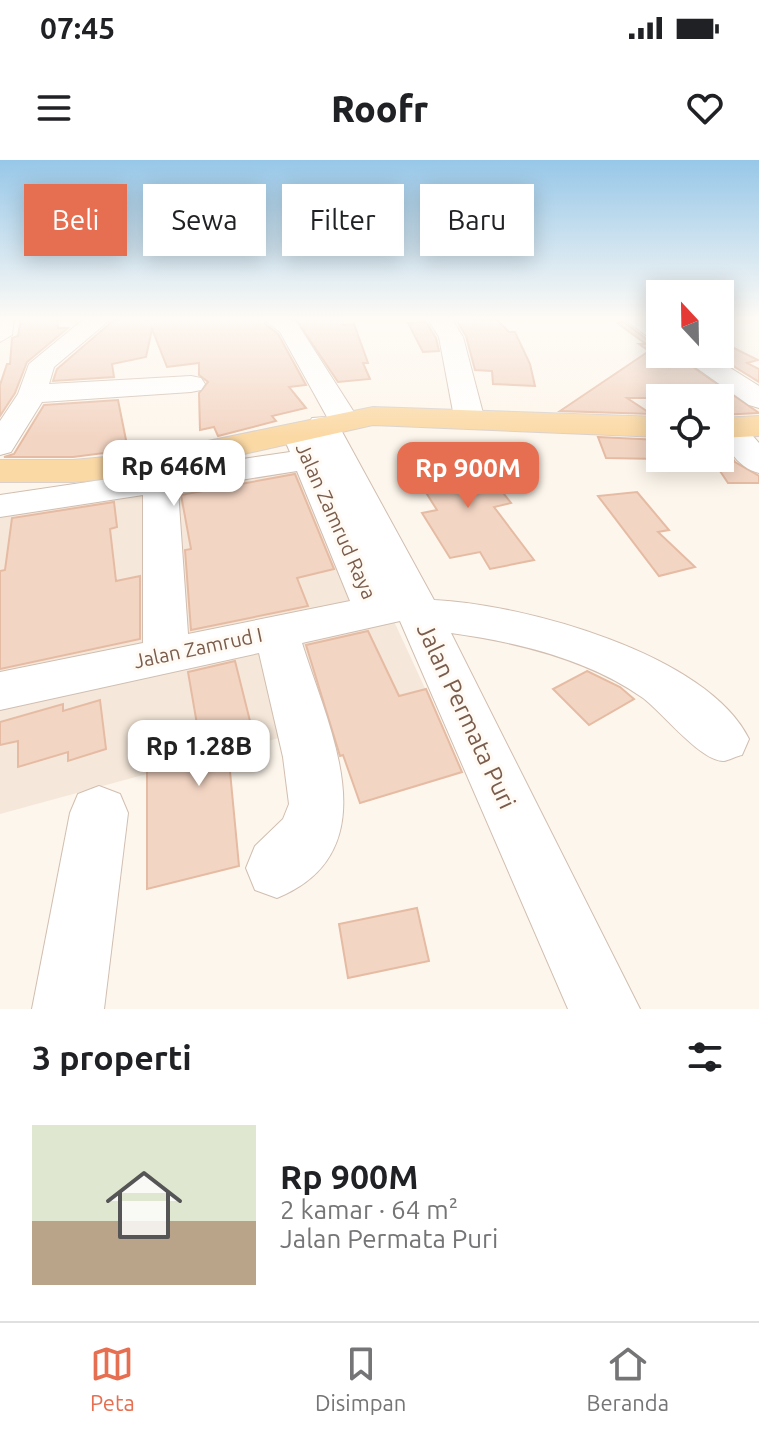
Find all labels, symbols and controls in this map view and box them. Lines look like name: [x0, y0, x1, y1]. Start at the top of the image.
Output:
text: 07:45: [40, 11, 115, 45]
icon: menu: [32, 86, 76, 130]
icon: heart: [683, 86, 727, 130]
text: Roofr: [331, 88, 428, 129]
chip: Beli: [24, 184, 127, 256]
chip: Sewa: [143, 184, 266, 256]
chip: Filter: [282, 184, 404, 256]
chip: Baru: [420, 184, 534, 256]
north arrow: [646, 280, 734, 368]
map controls: [646, 280, 734, 472]
button: locate: [646, 384, 734, 472]
street label: Jalan Zamrud Raya: [292, 439, 381, 602]
pin: Rp 646M: [100, 440, 248, 508]
pin: Rp 900M: [394, 442, 542, 510]
text: Rp 646M: [121, 451, 227, 480]
text: Rp 900M: [415, 453, 521, 482]
street label: Jalan Permata Puri: [412, 619, 521, 813]
street label: Jalan Zamrud I: [131, 623, 264, 672]
pin: Rp 1.28B: [116, 720, 282, 788]
text: Rp 1.28B: [146, 731, 252, 760]
icon: filters: [683, 1035, 727, 1079]
text: 3 properti: [32, 1038, 192, 1076]
icon: home: [96, 1157, 192, 1253]
text: Rp 900M: [280, 1157, 419, 1195]
text: 2 kamar · 64 m²: [280, 1195, 458, 1224]
text: Jalan Permata Puri: [280, 1224, 498, 1253]
tab: Peta: [90, 1342, 135, 1415]
tab: Disimpan: [315, 1342, 406, 1415]
tab: Beranda: [586, 1342, 669, 1415]

